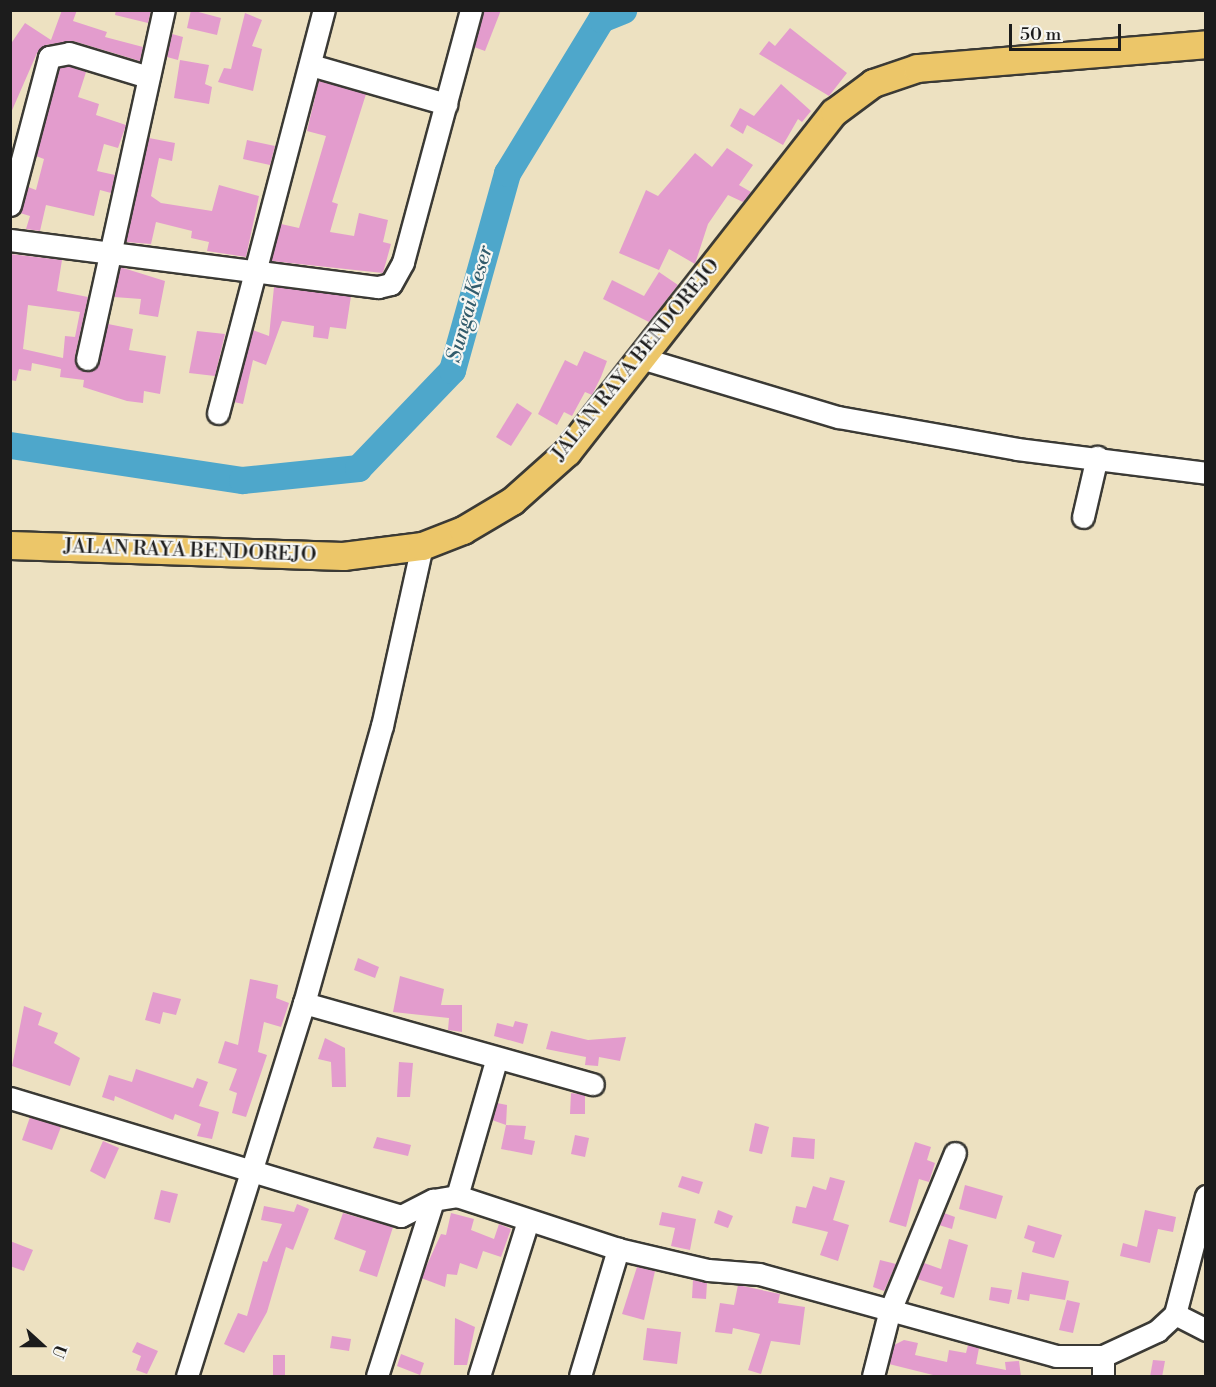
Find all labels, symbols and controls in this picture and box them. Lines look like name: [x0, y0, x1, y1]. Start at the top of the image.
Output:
scale bar: [1012, 12, 1124, 50]
text: 50 m: [1020, 23, 1061, 46]
water label: Sungai Keser: [441, 243, 499, 365]
street label: JALAN RAYA BENDOREJO: [547, 254, 725, 466]
street label: JALAN RAYA BENDOREJO: [63, 535, 317, 567]
north arrow: [12, 1315, 72, 1375]
text: U: [47, 1342, 70, 1361]

